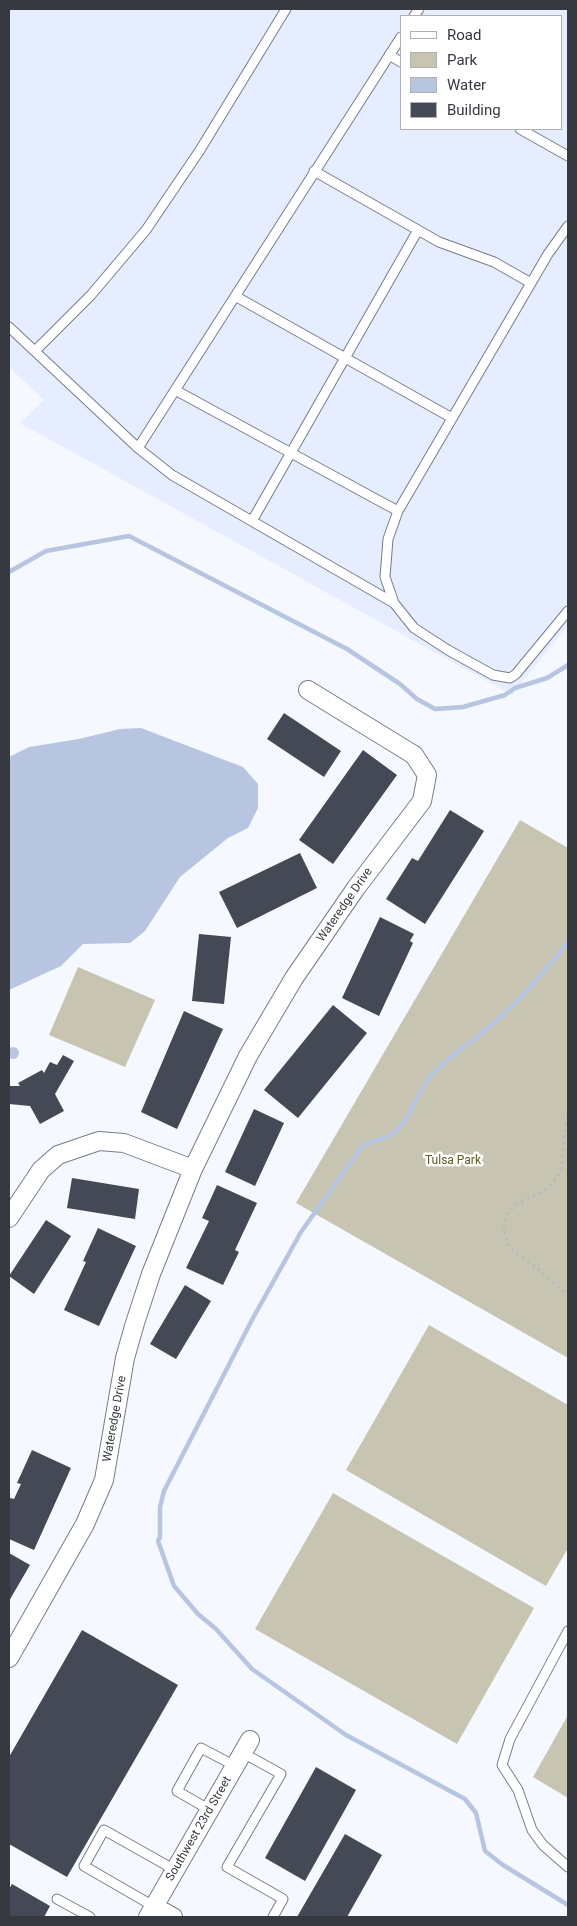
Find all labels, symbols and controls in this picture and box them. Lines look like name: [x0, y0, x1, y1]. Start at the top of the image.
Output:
legend: [400, 15, 562, 130]
text: Road: [447, 26, 481, 44]
text: Park: [447, 51, 477, 69]
text: Water: [447, 76, 486, 94]
text: Building: [447, 101, 501, 119]
street label: Wateredge Drive: [314, 865, 376, 945]
park label: Tulsa Park: [425, 1154, 481, 1168]
street label: Wateredge Drive: [100, 1375, 130, 1463]
street label: Southwest 23rd Street: [163, 1774, 235, 1884]

